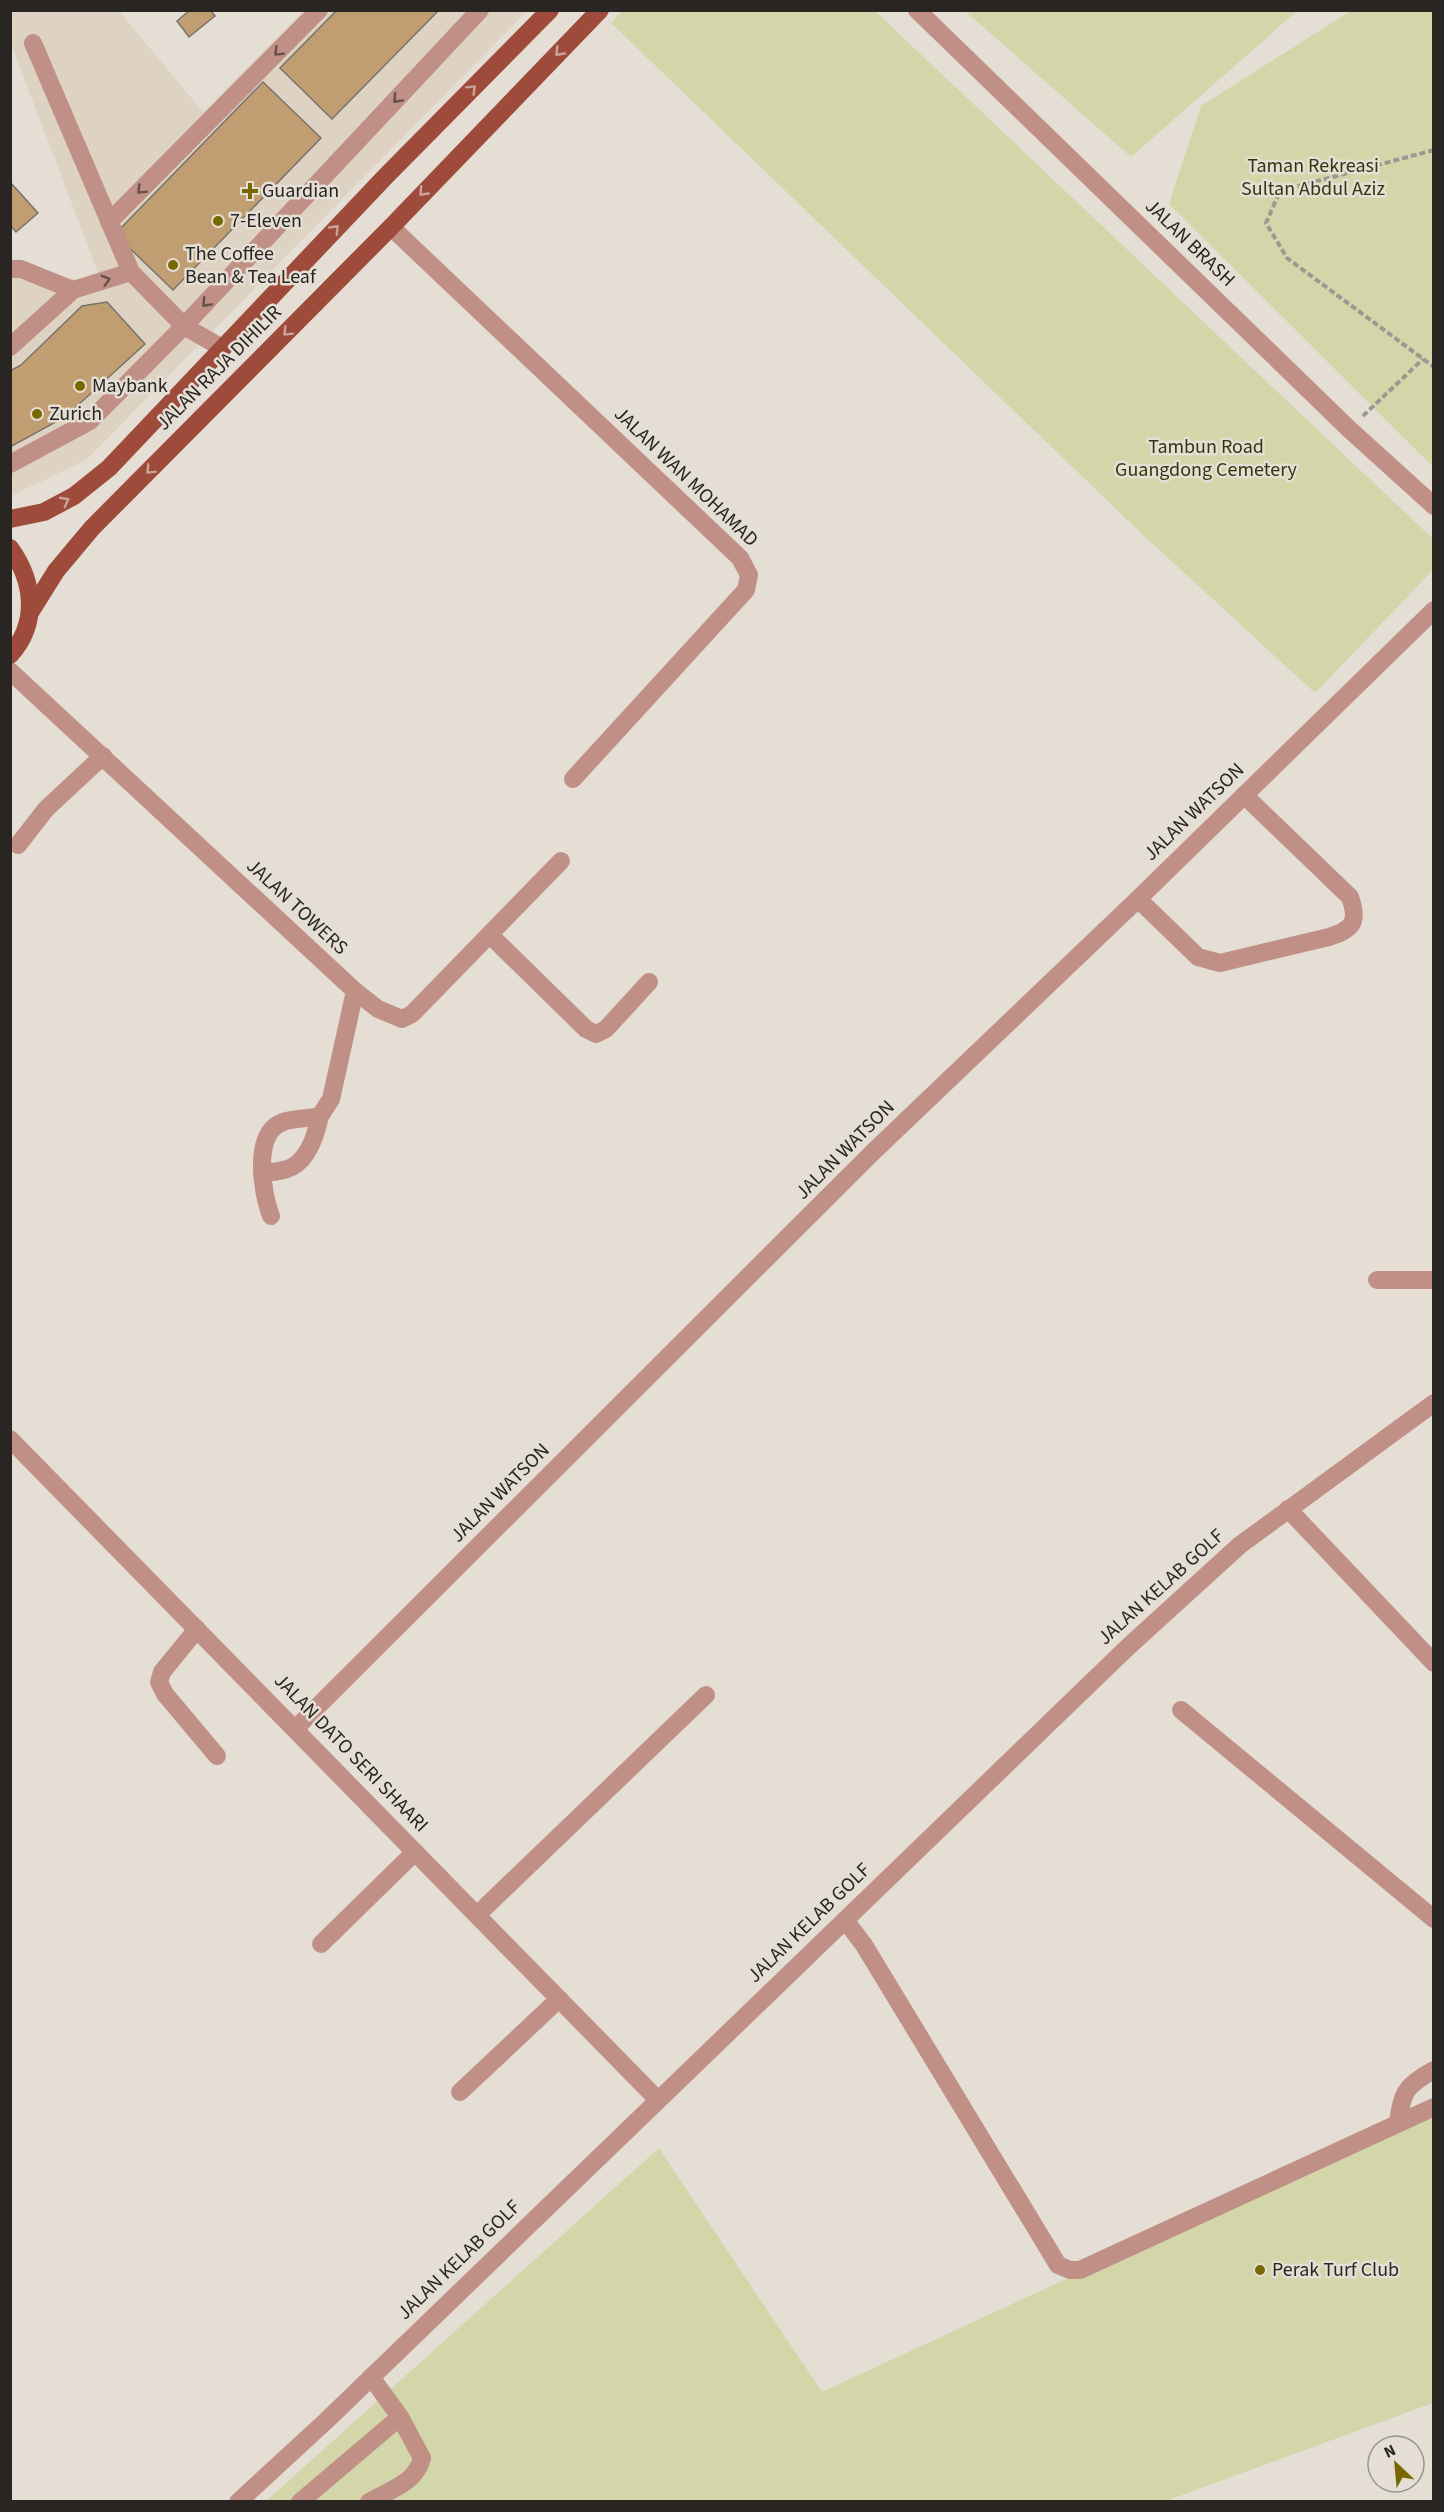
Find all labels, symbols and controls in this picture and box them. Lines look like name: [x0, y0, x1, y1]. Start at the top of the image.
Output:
one-way arrow: [275, 45, 285, 56]
one-way arrow: [556, 45, 567, 56]
one-way arrow: [464, 86, 475, 97]
one-way arrow: [393, 92, 404, 103]
park label: Taman Rekreasi Sultan Abdul Aziz: [1241, 152, 1385, 203]
place label: Guardian: [262, 177, 339, 205]
one-way arrow: [137, 184, 148, 194]
marker: Guardian: [243, 184, 257, 198]
one-way arrow: [419, 185, 430, 196]
street label: JALAN BRASH: [1139, 193, 1241, 293]
place label: 7-Eleven: [230, 207, 302, 235]
marker: 7-Eleven: [211, 214, 225, 228]
one-way arrow: [328, 225, 339, 236]
place label: The Coffee Bean & Tea Leaf: [185, 240, 317, 291]
marker: The Coffee Bean & Tea Leaf: [166, 258, 180, 272]
one-way arrow: [100, 275, 111, 287]
one-way arrow: [202, 296, 213, 306]
street label: JALAN RAJA DIHILIR: [150, 299, 288, 437]
one-way arrow: [283, 325, 294, 335]
place label: Maybank: [92, 372, 168, 400]
marker: Maybank: [73, 379, 87, 393]
place label: Zurich: [49, 400, 102, 428]
street label: JALAN WAN MOHAMAD: [608, 401, 764, 553]
marker: Zurich: [30, 407, 44, 421]
park label: Tambun Road Guangdong Cemetery: [1115, 433, 1298, 484]
one-way arrow: [146, 462, 157, 473]
one-way arrow: [59, 497, 70, 508]
street label: JALAN WATSON: [1137, 757, 1251, 867]
street label: JALAN TOWERS: [240, 853, 354, 961]
street label: JALAN WATSON: [789, 1094, 901, 1206]
street label: JALAN WATSON: [444, 1437, 556, 1549]
street label: JALAN KELAB GOLF: [1092, 1522, 1231, 1652]
street label: JALAN DATO SERI SHAARI: [268, 1667, 434, 1839]
street label: JALAN KELAB GOLF: [741, 1857, 877, 1989]
street label: JALAN KELAB GOLF: [391, 2194, 527, 2326]
place label: Perak Turf Club: [1272, 2256, 1399, 2284]
marker: Perak Turf Club: [1253, 2263, 1267, 2277]
north arrow: [1366, 2434, 1426, 2494]
text: N: [1380, 2439, 1399, 2464]

